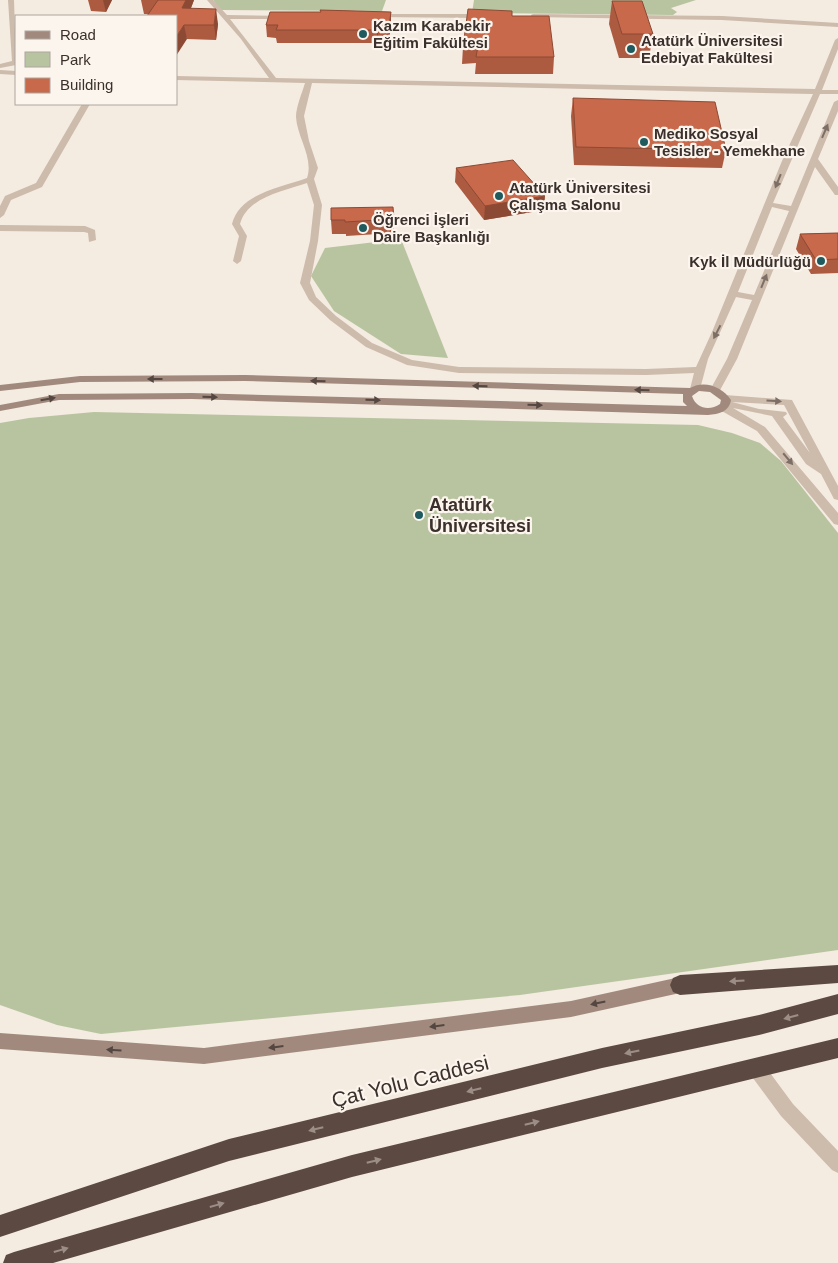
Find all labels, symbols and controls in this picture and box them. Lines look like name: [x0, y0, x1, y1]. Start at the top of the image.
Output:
legend: [15, 15, 178, 105]
place label: Kazım Karabekir Eğitim Fakültesi: [373, 17, 491, 51]
text: Road: [60, 26, 96, 43]
marker: Kazım Karabekir Eğitim Fakültesi: [357, 28, 369, 40]
place label: Atatürk Üniversitesi Edebiyat Fakültesi: [641, 32, 783, 66]
marker: Atatürk Üniversitesi Edebiyat Fakültesi: [625, 43, 637, 55]
text: Park: [60, 51, 91, 68]
text: Building: [60, 76, 113, 93]
one-way arrow: [822, 124, 830, 138]
place label: Mediko Sosyal Tesisler - Yemekhane: [654, 125, 805, 159]
marker: Mediko Sosyal Tesisler - Yemekhane: [638, 136, 650, 148]
one-way arrow: [774, 174, 782, 189]
place label: Atatürk Üniversitesi Çalışma Salonu: [509, 179, 651, 213]
marker: Atatürk Üniversitesi Çalışma Salonu: [493, 190, 505, 202]
place label: Öğrenci İşleri Daire Başkanlığı: [373, 211, 490, 245]
marker: Öğrenci İşleri Daire Başkanlığı: [357, 222, 369, 234]
place label: Kyk İl Müdürlüğü: [689, 253, 811, 270]
marker: Kyk İl Müdürlüğü: [815, 255, 827, 267]
one-way arrow: [760, 274, 768, 289]
one-way arrow: [713, 324, 721, 339]
one-way arrow: [147, 375, 163, 383]
one-way arrow: [309, 376, 325, 384]
one-way arrow: [472, 381, 488, 389]
one-way arrow: [634, 386, 650, 394]
one-way arrow: [203, 393, 219, 401]
one-way arrow: [40, 395, 56, 403]
one-way arrow: [365, 396, 381, 404]
one-way arrow: [766, 397, 782, 405]
one-way arrow: [527, 401, 543, 409]
one-way arrow: [782, 453, 794, 465]
place label: Atatürk Üniversitesi: [429, 495, 531, 536]
marker: Atatürk Üniversitesi: [413, 509, 425, 521]
one-way arrow: [729, 978, 745, 986]
one-way arrow: [590, 999, 606, 1007]
one-way arrow: [783, 1013, 798, 1021]
one-way arrow: [429, 1022, 445, 1030]
one-way arrow: [268, 1043, 284, 1051]
one-way arrow: [106, 1045, 122, 1053]
one-way arrow: [625, 1048, 640, 1056]
street label: Çat Yolu Caddesi: [329, 1050, 491, 1112]
one-way arrow: [467, 1086, 482, 1094]
one-way arrow: [524, 1118, 539, 1126]
one-way arrow: [309, 1125, 324, 1133]
one-way arrow: [366, 1157, 381, 1165]
one-way arrow: [210, 1200, 225, 1208]
one-way arrow: [54, 1245, 69, 1253]

